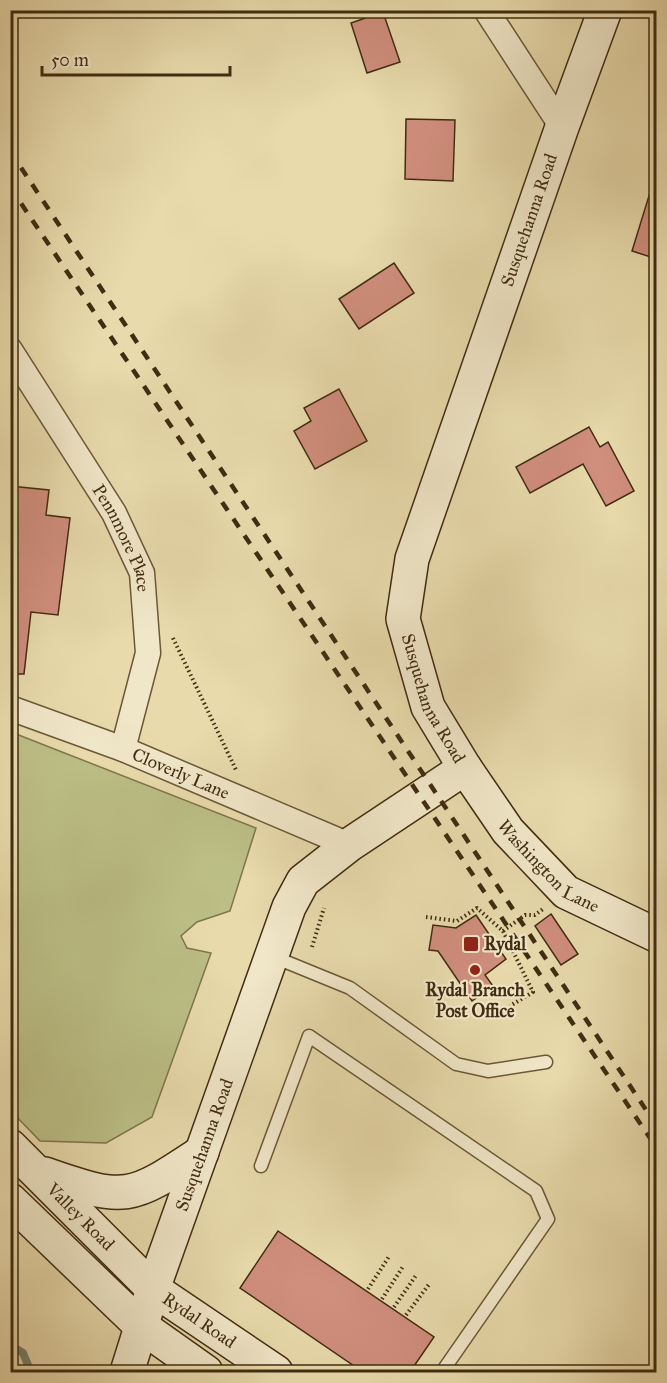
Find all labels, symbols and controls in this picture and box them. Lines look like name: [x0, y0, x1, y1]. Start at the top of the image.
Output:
scale bar: [42, 39, 230, 77]
text: 50 m: [51, 49, 89, 71]
street label: Susquehanna Road: [496, 151, 563, 290]
street label: Pennmore Place: [88, 480, 154, 593]
street label: Susquehanna Road: [397, 631, 470, 767]
street label: Cloverly Lane: [129, 743, 233, 804]
street label: Washington Lane: [493, 816, 603, 917]
place label: Rydal: [484, 933, 527, 956]
marker: Rydal: [462, 935, 480, 953]
marker: Rydal Branch Post Office: [468, 963, 482, 977]
place label: Rydal Branch Post Office: [425, 979, 526, 1022]
street label: Susquehanna Road: [171, 1076, 238, 1214]
street label: Valley Road: [42, 1178, 119, 1255]
street label: Rydal Road: [158, 1287, 240, 1353]

